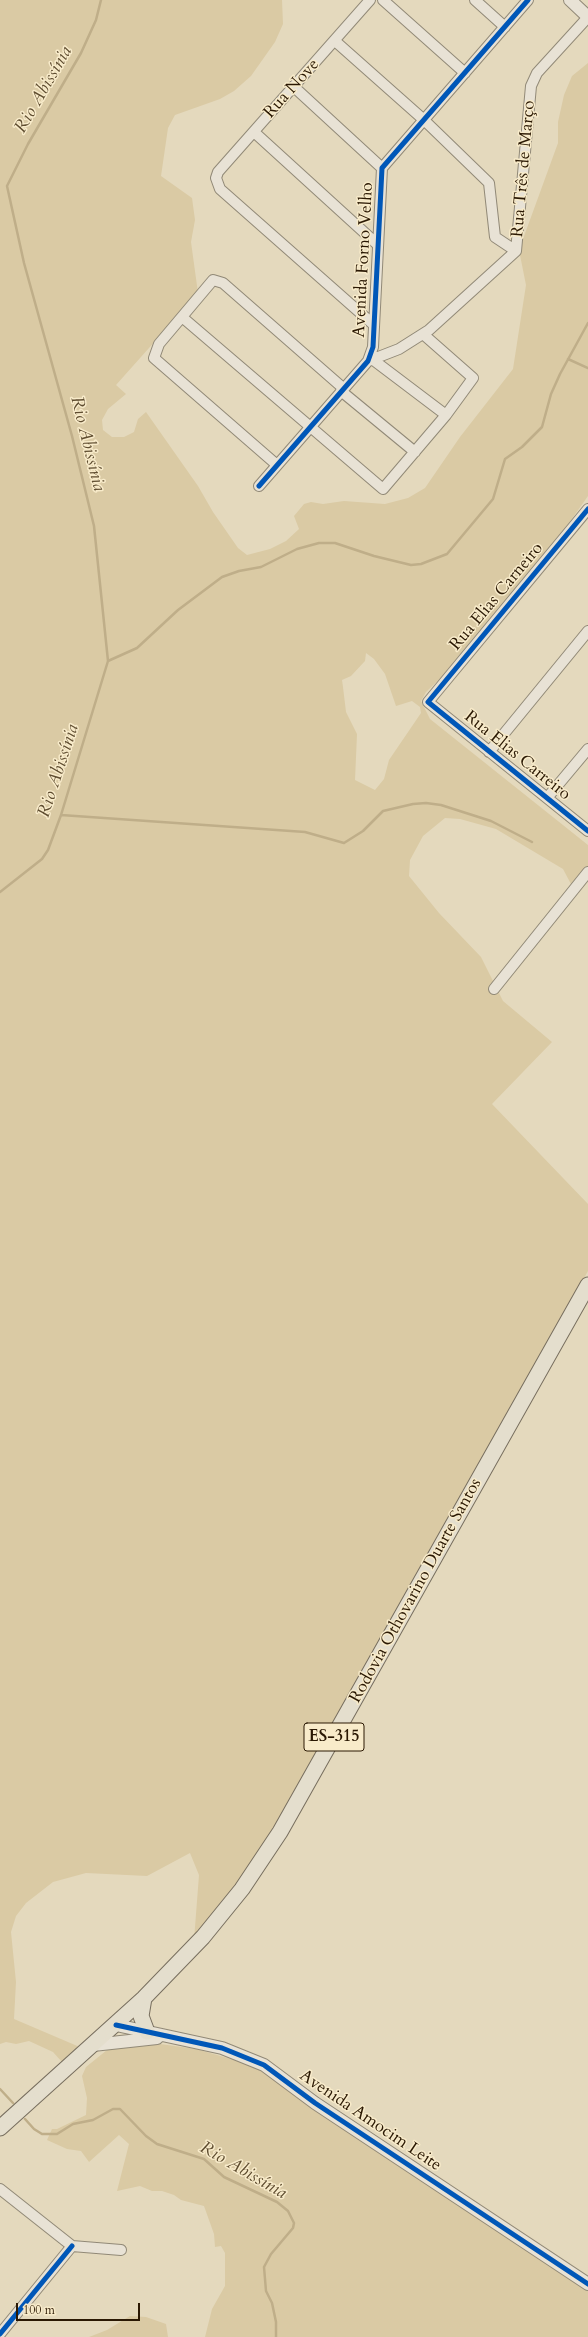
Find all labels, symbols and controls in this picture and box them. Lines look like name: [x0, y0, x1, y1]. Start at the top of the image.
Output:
water label: Rio Abissínia: [10, 43, 78, 137]
street label: Rua Nove: [260, 55, 324, 123]
street label: Rua Três de Março: [508, 100, 540, 238]
street label: Avenida Forno Velho: [350, 182, 378, 338]
water label: Rio Abissínia: [65, 394, 109, 494]
street label: Rua Elias Carneiro: [446, 539, 548, 655]
street label: Rua Elias Carreiro: [460, 707, 574, 805]
water label: Rio Abissínia: [34, 722, 84, 820]
street label: Rodovia Othovarino Duarte Santos: [346, 1475, 486, 1707]
road number: ES-315: [304, 1723, 364, 1751]
street label: Avenida Amocim Leite: [295, 2066, 445, 2176]
water label: Rio Abissínia: [196, 2137, 290, 2205]
scale bar: [18, 2295, 142, 2321]
text: 100 m: [23, 2302, 55, 2318]

